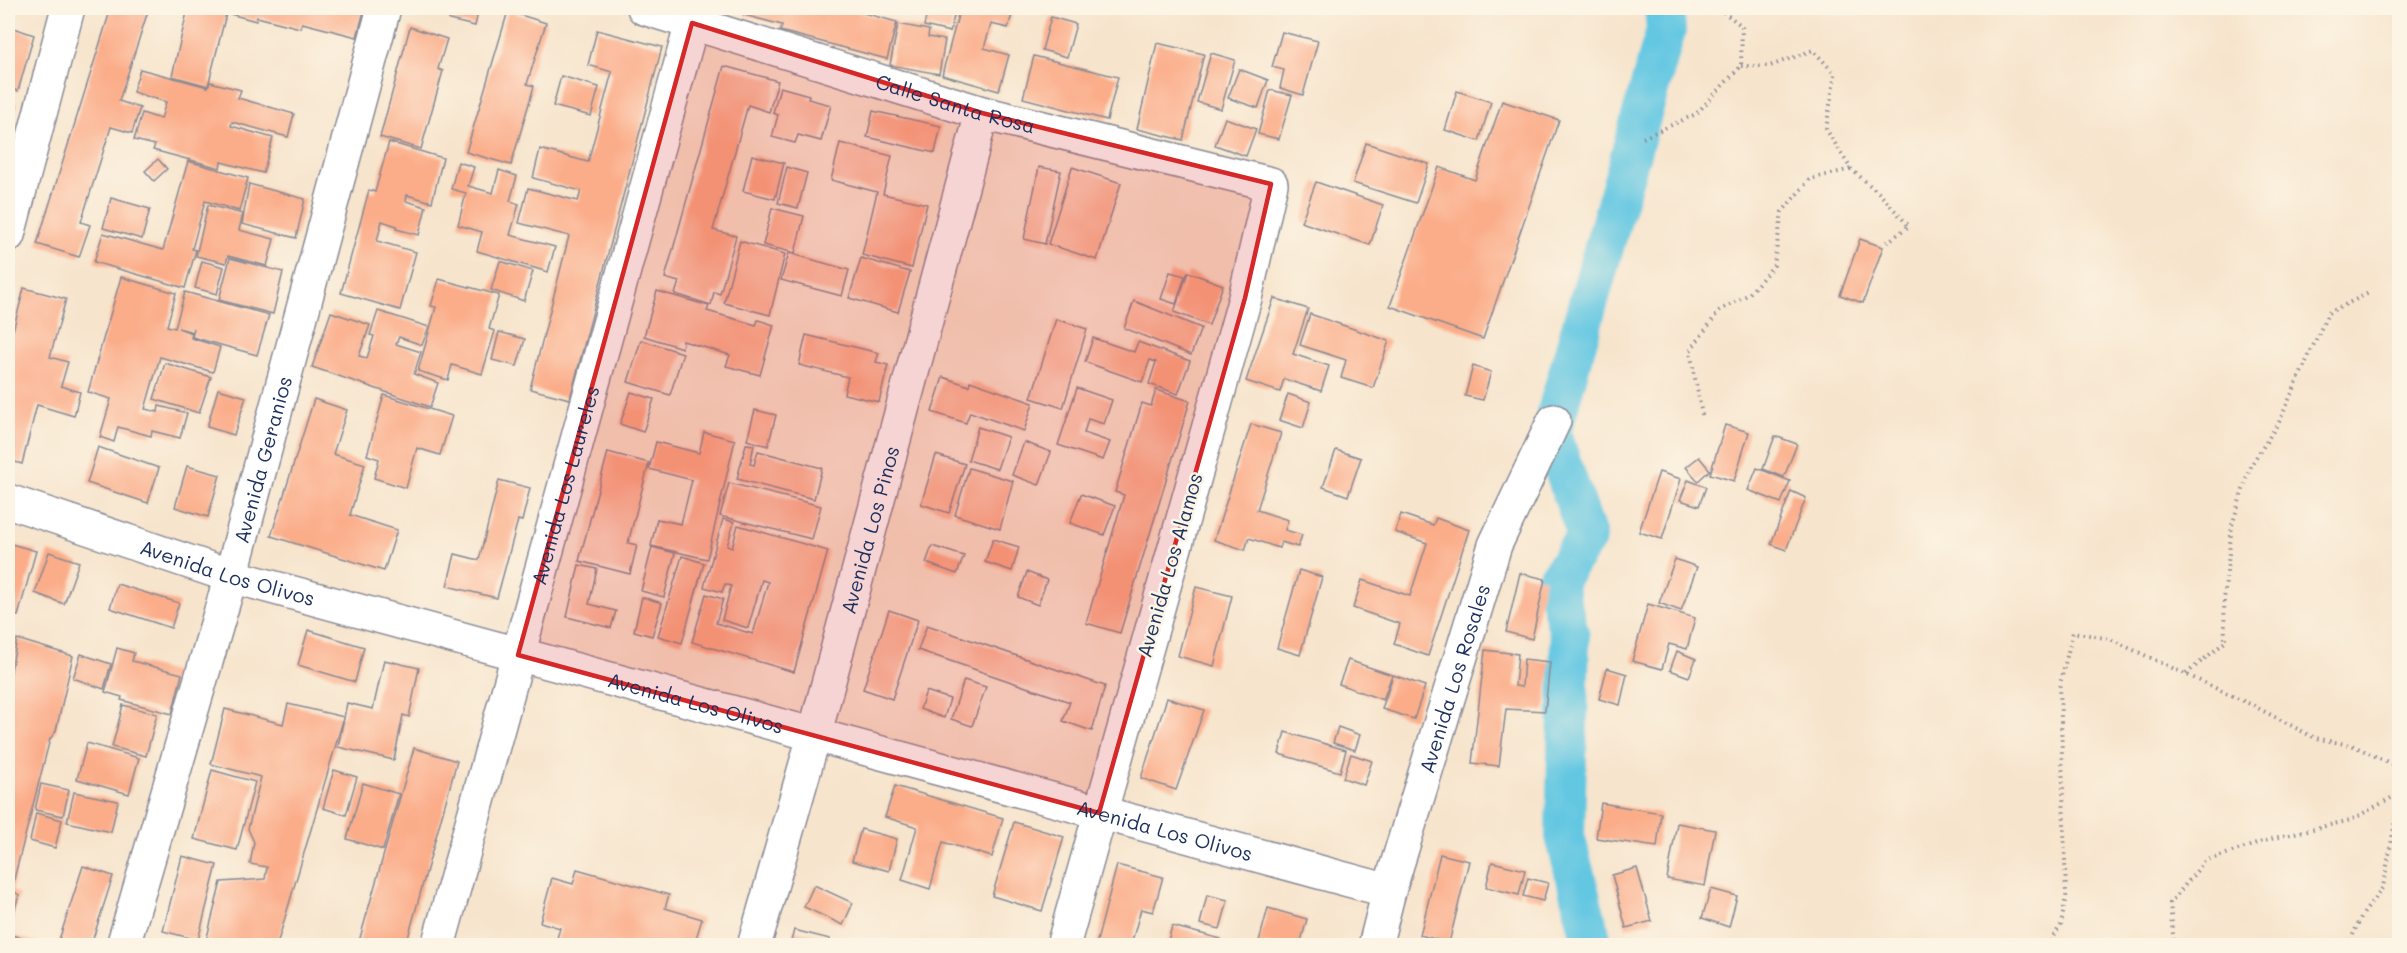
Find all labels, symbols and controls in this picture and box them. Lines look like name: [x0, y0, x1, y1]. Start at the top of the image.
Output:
street label: Calle Santa Rosa: [873, 68, 1038, 139]
street label: Avenida Geranios: [227, 373, 297, 546]
street label: Avenida Los Laureles: [525, 383, 605, 588]
street label: Avenida Los Pinos: [835, 443, 905, 617]
street label: Avenida Los Alamos: [1130, 470, 1208, 660]
street label: Avenida Los Olivos: [137, 533, 318, 611]
street label: Avenida Los Rosales: [1413, 581, 1495, 776]
street label: Avenida Los Olivos: [605, 666, 787, 739]
street label: Avenida Los Olivos: [1074, 794, 1256, 866]

